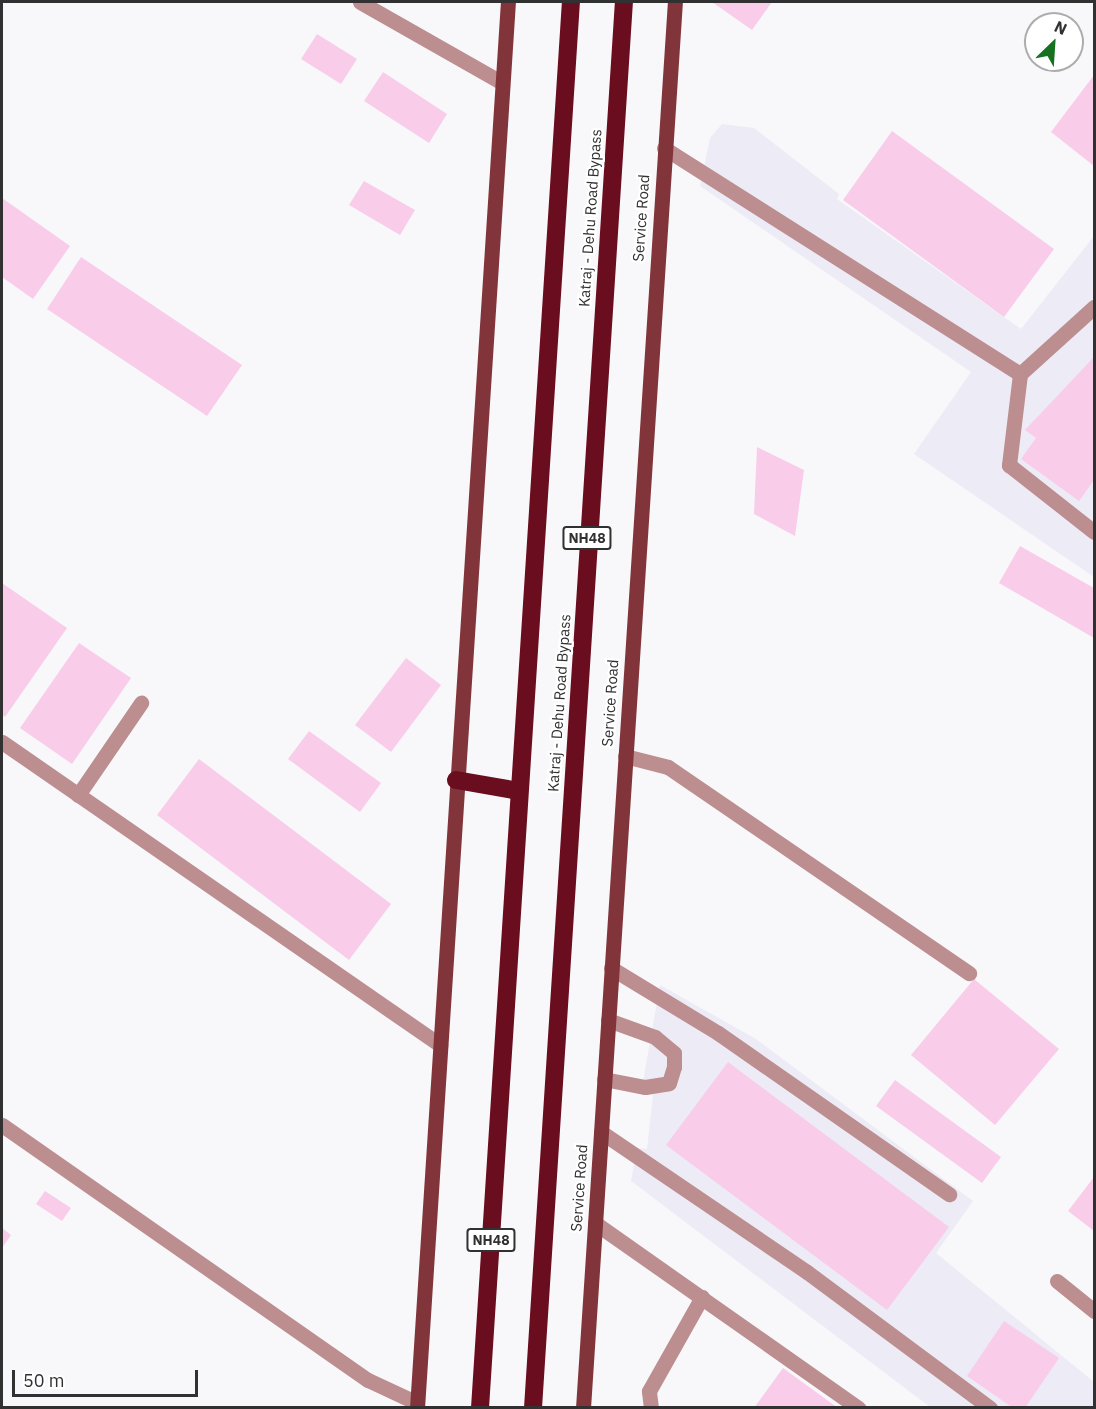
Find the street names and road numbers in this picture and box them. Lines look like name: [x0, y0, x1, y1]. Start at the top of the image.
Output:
street label: Katraj - Dehu Road Bypass: [575, 129, 605, 307]
street label: Service Road: [629, 174, 653, 262]
road number: NH48: [562, 527, 612, 549]
street label: Katraj - Dehu Road Bypass: [544, 614, 574, 792]
street label: Service Road: [598, 659, 622, 747]
street label: Service Road: [567, 1144, 591, 1232]
road number: NH48: [466, 1229, 516, 1251]

